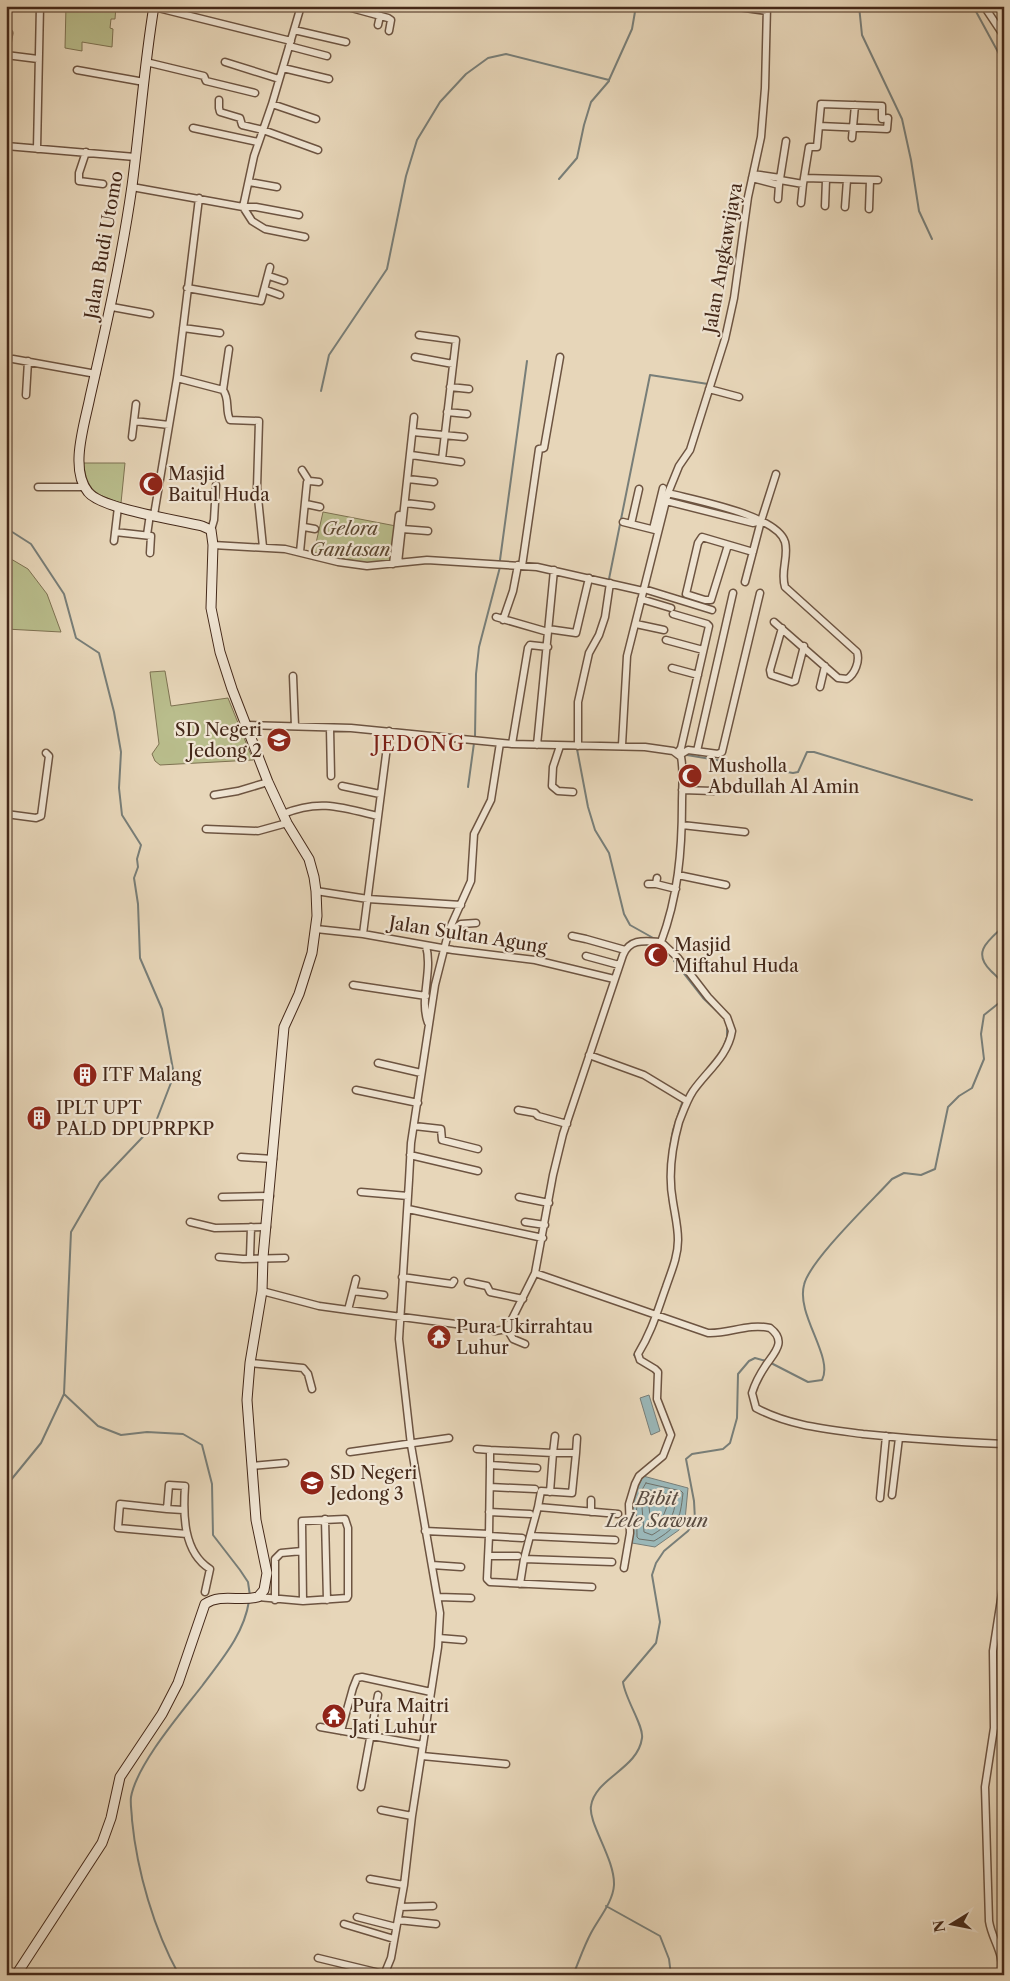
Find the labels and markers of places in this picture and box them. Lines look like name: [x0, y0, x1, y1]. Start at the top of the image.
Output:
place label: Masjid Baitul Huda: [168, 463, 270, 506]
mosque icon: Masjid Baitul Huda: [138, 471, 164, 497]
place label: SD Negeri Jedong 2: [175, 719, 263, 762]
school or university icon: SD Negeri Jedong 2: [266, 727, 292, 753]
place label: Musholla Abdullah Al Amin: [707, 755, 859, 798]
mosque icon: Musholla Abdullah Al Amin: [677, 763, 703, 789]
place label: Masjid Miftahul Huda: [674, 934, 799, 977]
mosque icon: Masjid Miftahul Huda: [643, 942, 669, 968]
building icon: ITF Malang: [72, 1062, 98, 1088]
place label: ITF Malang: [102, 1064, 202, 1086]
place label: IPLT UPT PALD DPUPRPKP: [56, 1097, 214, 1140]
building icon: IPLT UPT PALD DPUPRPKP: [26, 1105, 52, 1131]
place label: Pura Ukirrahtau Luhur: [456, 1316, 593, 1359]
temple icon: Pura Ukirrahtau Luhur: [426, 1324, 452, 1350]
place label: SD Negeri Jedong 3: [327, 1462, 418, 1505]
school or university icon: SD Negeri Jedong 3: [299, 1470, 325, 1496]
place label: Pura Maitri Jati Luhur: [349, 1695, 450, 1738]
temple icon: Pura Maitri Jati Luhur: [321, 1703, 347, 1729]

